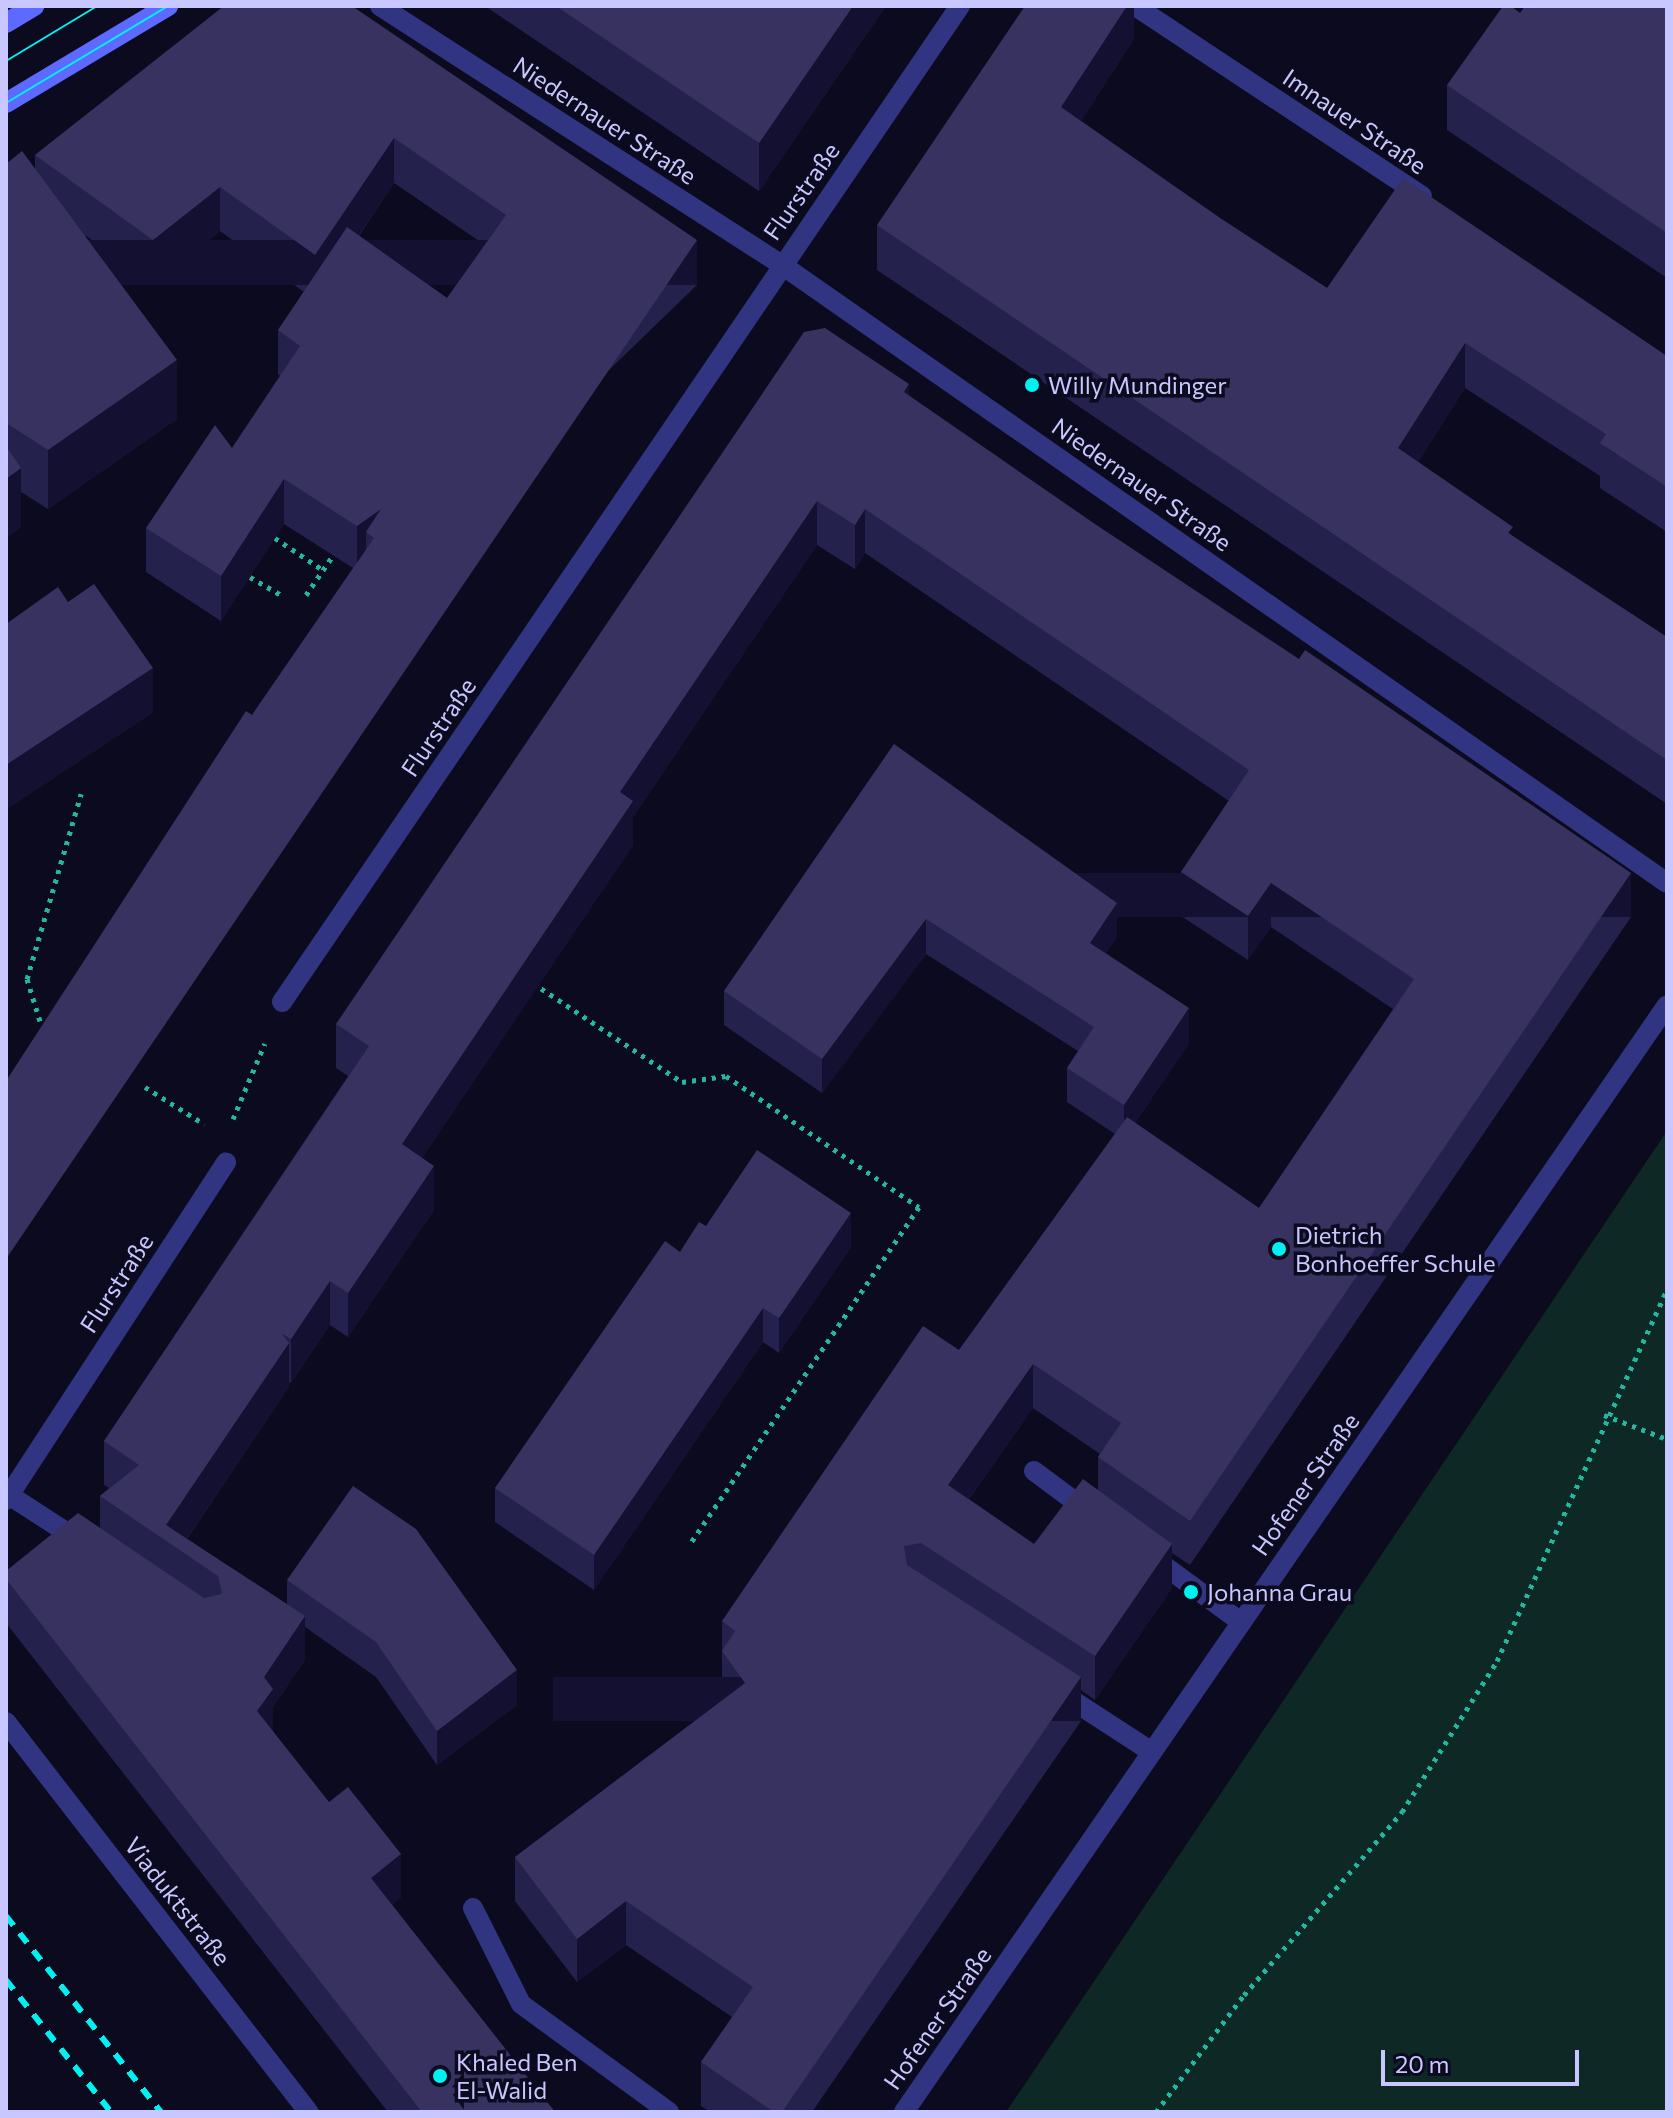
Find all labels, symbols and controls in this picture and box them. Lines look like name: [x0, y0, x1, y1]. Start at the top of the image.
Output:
street label: Niedernauer Straße: [508, 50, 702, 190]
street label: Imnauer Straße: [1278, 62, 1432, 180]
street label: Flurstraße: [757, 137, 845, 245]
place label: Willy Mundinger: [1048, 371, 1227, 399]
marker: Willy Mundinger: [1023, 376, 1041, 394]
street label: Niedernauer Straße: [1047, 411, 1237, 557]
street label: Flurstraße: [395, 672, 481, 782]
place label: Dietrich Bonhoeffer Schule: [1295, 1221, 1496, 1277]
street label: Flurstraße: [73, 1228, 159, 1338]
marker: Dietrich Bonhoeffer Schule: [1270, 1240, 1288, 1258]
street label: Hofener Straße: [1245, 1407, 1365, 1561]
place label: Johanna Grau: [1207, 1578, 1352, 1606]
marker: Johanna Grau: [1182, 1583, 1200, 1601]
street label: Viaduktstraße: [119, 1831, 237, 1971]
street label: Hofener Straße: [877, 1941, 997, 2095]
scale bar: [1385, 2034, 1583, 2084]
place label: Khaled Ben El-Walid: [456, 2048, 578, 2104]
text: 20 m: [1395, 2049, 1449, 2078]
marker: Khaled Ben El-Walid: [431, 2067, 449, 2085]

